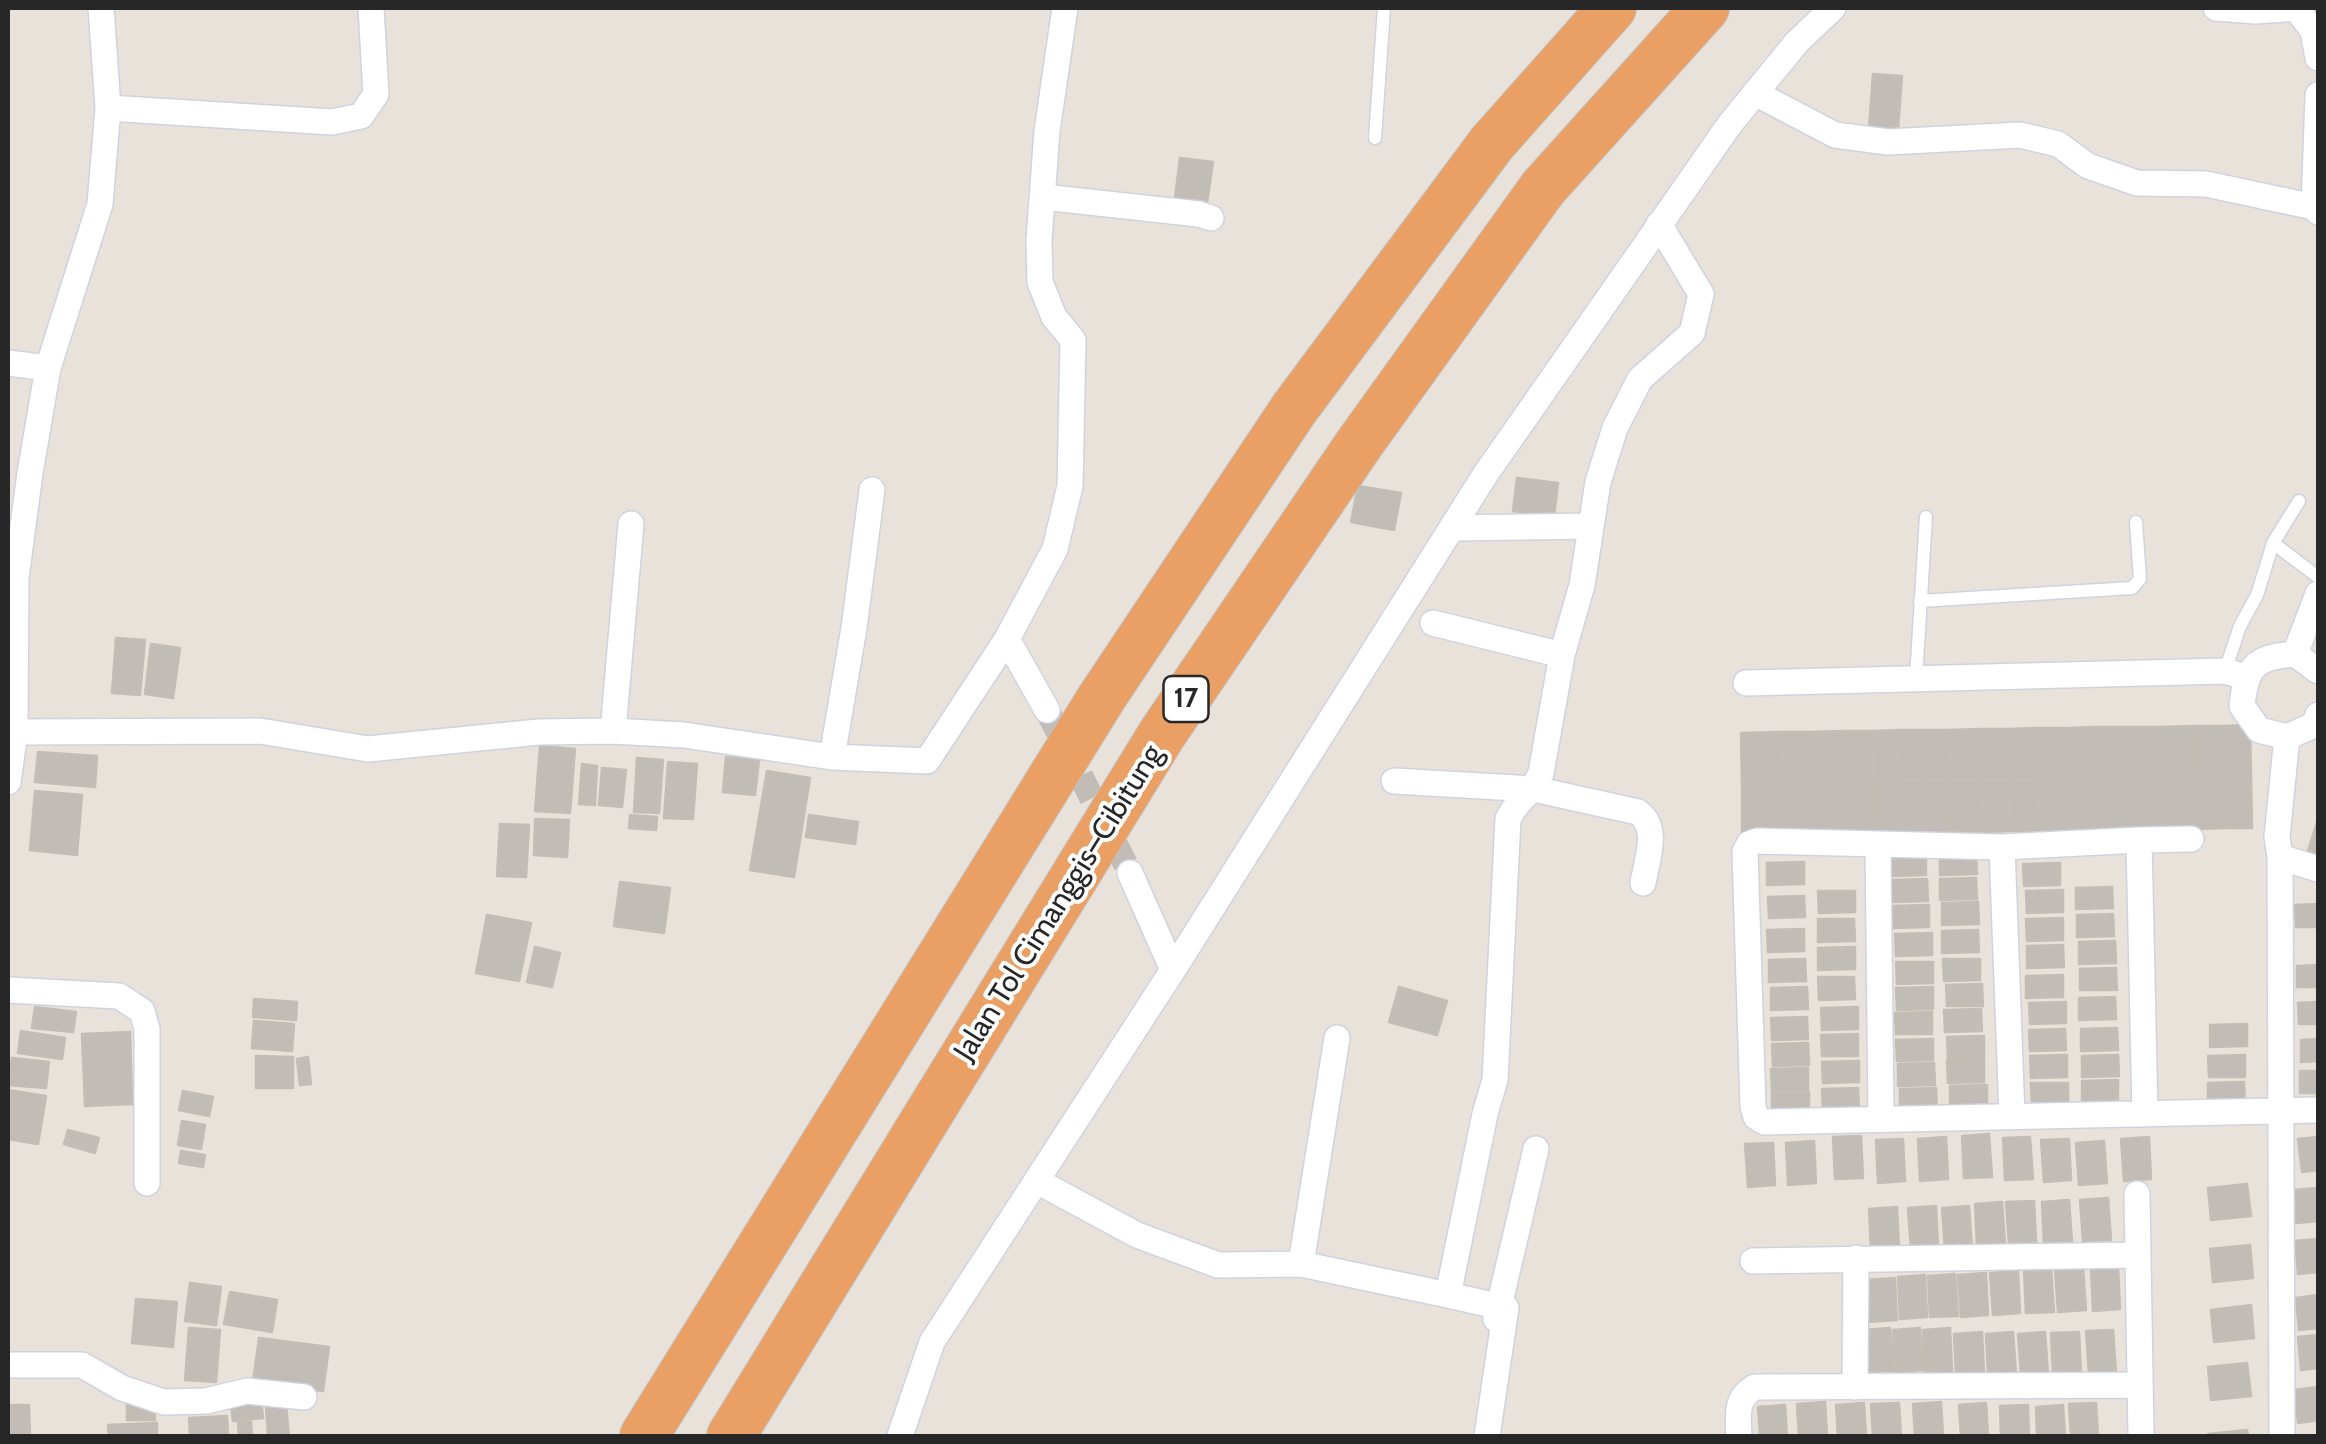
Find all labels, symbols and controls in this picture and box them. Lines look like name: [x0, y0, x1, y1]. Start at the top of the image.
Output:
road number: 17: [1164, 676, 1208, 722]
street label: Jalan Tol Cimanggis–Cibitung: [947, 738, 1171, 1068]

